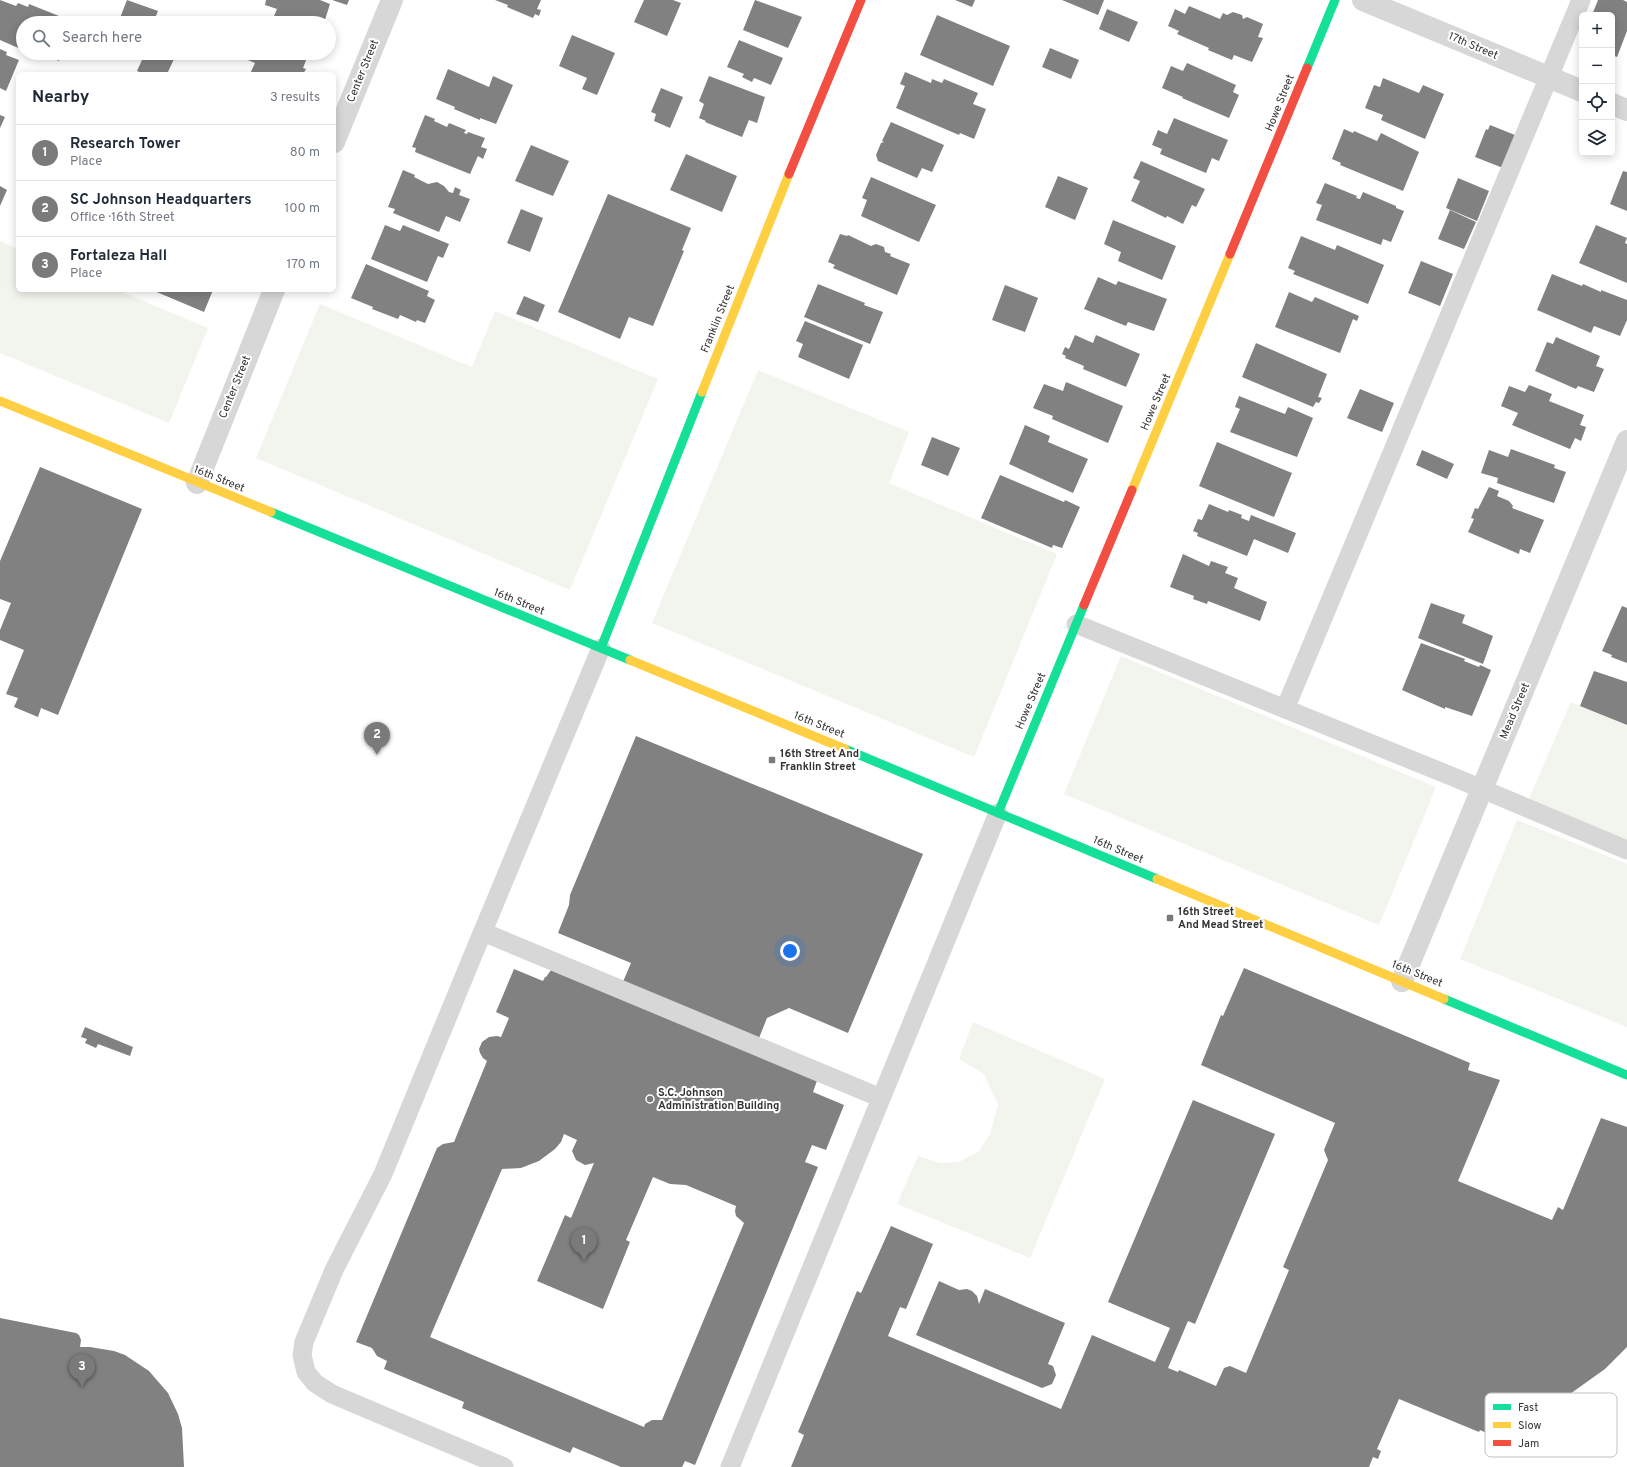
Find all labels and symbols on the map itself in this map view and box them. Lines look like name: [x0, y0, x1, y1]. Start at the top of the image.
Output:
street label: 17th Street: [1446, 29, 1500, 63]
street label: Center Street: [344, 38, 382, 104]
street label: Howe Street: [1262, 72, 1298, 134]
street label: Franklin Street: [698, 283, 738, 355]
street label: Center Street: [216, 354, 254, 420]
street label: Howe Street: [1138, 372, 1174, 432]
street label: 16th Street: [191, 462, 247, 496]
street label: 16th Street: [491, 585, 547, 619]
street label: Howe Street: [1013, 671, 1049, 731]
street label: Mead Street: [1497, 681, 1533, 741]
street label: 16th Street: [791, 708, 847, 742]
pin: 2: [364, 722, 390, 755]
place label: 16th Street And Franklin Street: [780, 747, 859, 774]
marker: 16th Street And Franklin Street: [767, 755, 777, 765]
street label: 16th Street: [1091, 833, 1145, 867]
place label: 16th Street And Mead Street: [1178, 905, 1263, 932]
marker: 16th Street And Mead Street: [1165, 913, 1175, 923]
your location: [780, 941, 800, 961]
street label: 16th Street: [1389, 957, 1445, 991]
place label: S.C. Johnson Administration Building: [658, 1086, 779, 1113]
marker: S.C. Johnson Administration Building: [645, 1094, 655, 1104]
pin: 1: [571, 1228, 597, 1261]
pin: 3: [69, 1354, 95, 1387]
legend: [1485, 1393, 1617, 1457]
text: Fast: [1518, 1401, 1538, 1415]
text: Slow: [1518, 1419, 1541, 1433]
text: Jam: [1518, 1437, 1539, 1451]

